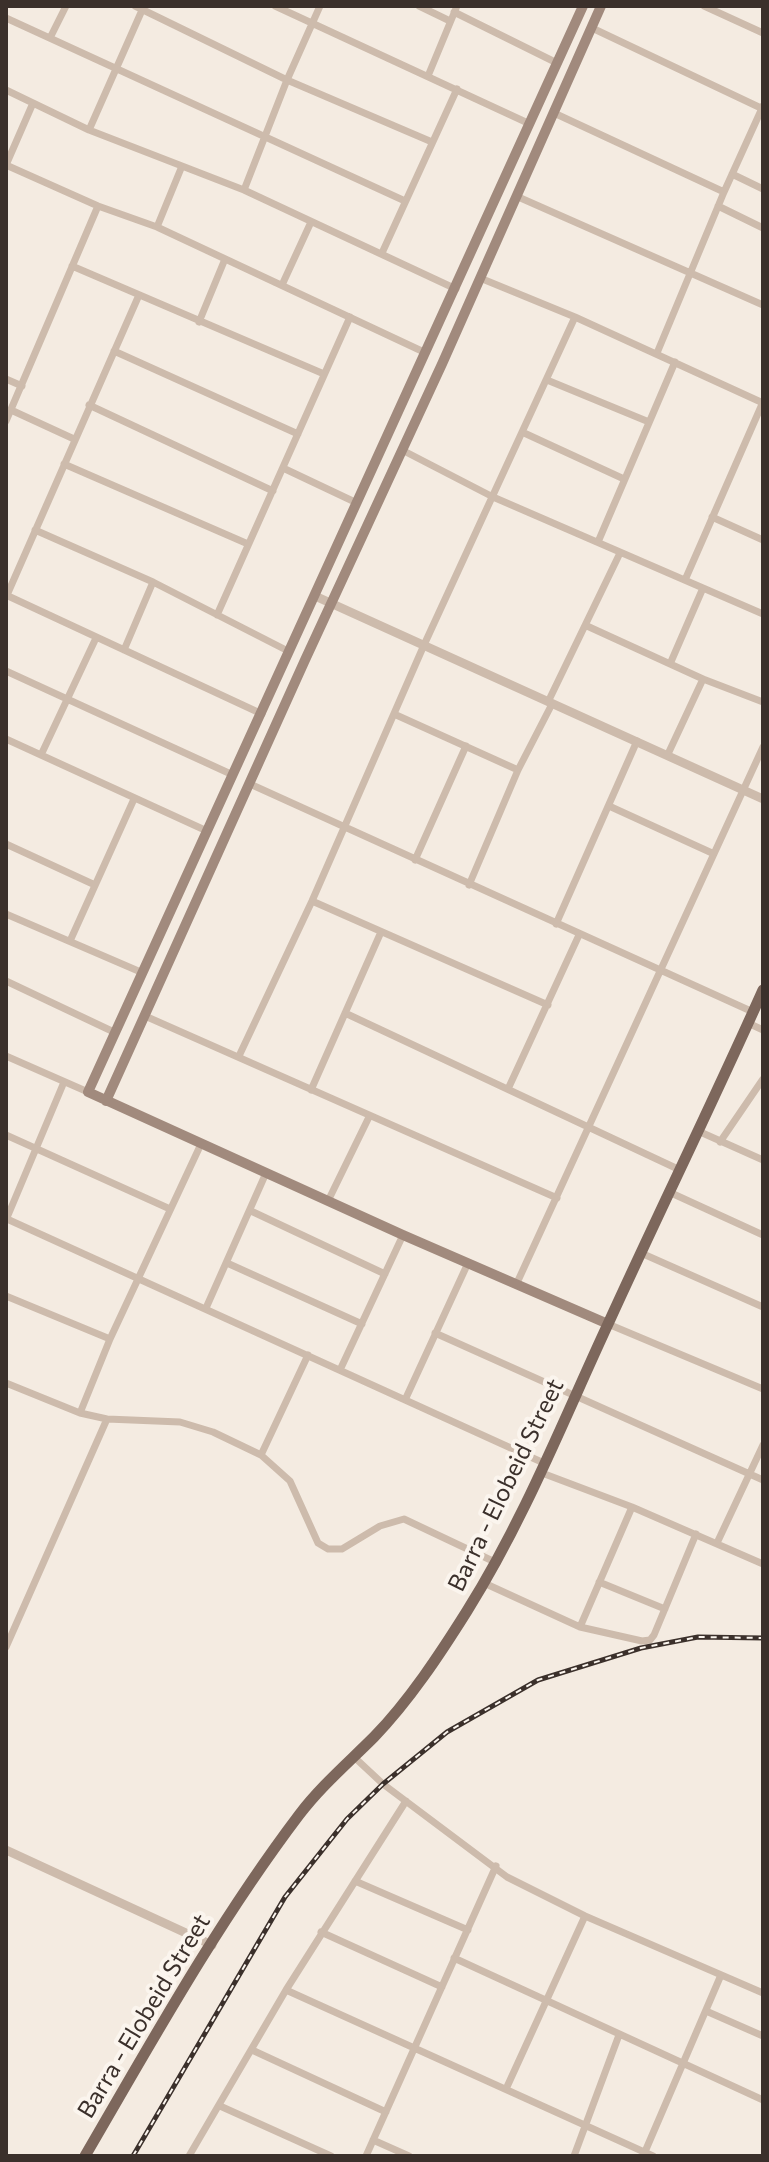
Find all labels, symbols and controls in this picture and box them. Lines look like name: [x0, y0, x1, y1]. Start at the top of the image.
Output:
street label: Barra - Elobeid Street: [442, 1374, 570, 1596]
street label: Barra - Elobeid Street: [72, 1909, 216, 2123]

